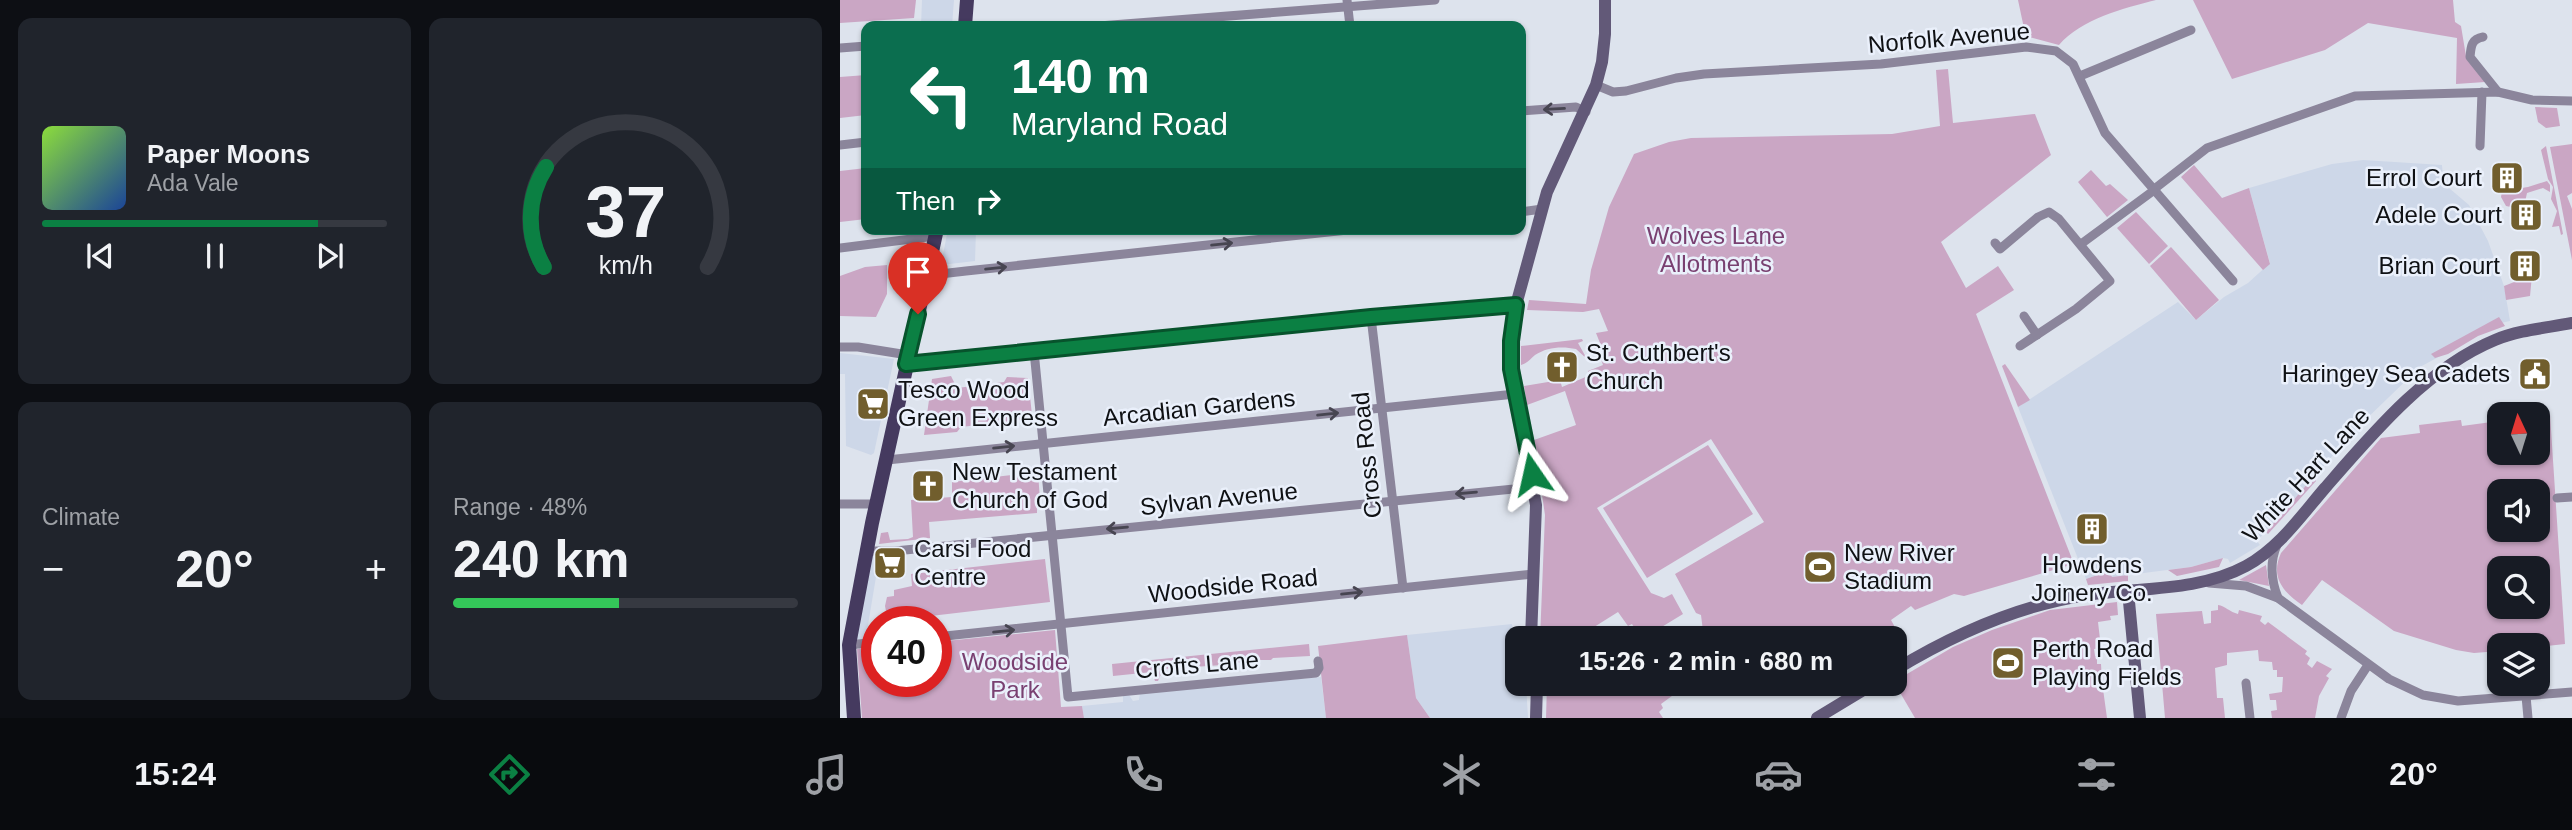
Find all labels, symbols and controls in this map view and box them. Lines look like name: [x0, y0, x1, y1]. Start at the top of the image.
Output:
street label: Norfolk Avenue: [1867, 17, 2031, 58]
icon: left: [896, 49, 987, 140]
text: 140 m: [1011, 49, 1150, 103]
one-way arrow: [1542, 102, 1565, 115]
text: Maryland Road: [1011, 106, 1228, 142]
text: Paper Moons: [147, 139, 310, 169]
building icon: Errol Court: [2488, 159, 2526, 197]
place label: Errol Court: [2366, 164, 2482, 191]
text: Ada Vale: [147, 170, 239, 196]
text: 37: [585, 171, 666, 252]
icon: right: [969, 182, 1007, 220]
text: Then: [896, 186, 955, 216]
building icon: Adele Court: [2507, 196, 2545, 234]
place label: Adele Court: [2375, 201, 2502, 228]
park label: Wolves Lane Allotments: [1647, 222, 1785, 277]
icon: previous: [81, 237, 119, 275]
icon: pause: [196, 237, 234, 275]
icon: next: [311, 237, 349, 275]
one-way arrow: [1210, 237, 1233, 250]
pin: [888, 242, 948, 314]
building icon: Brian Court: [2506, 247, 2544, 285]
text: km/h: [598, 251, 653, 279]
place label: Brian Court: [2379, 252, 2500, 279]
icon: arrive: [899, 253, 937, 291]
one-way arrow: [984, 261, 1006, 274]
place label: St. Cuthbert's Church: [1586, 339, 1731, 394]
church icon: St. Cuthbert's Church: [1543, 348, 1581, 386]
public building icon: Haringey Sea Cadets: [2516, 355, 2554, 393]
place label: Haringey Sea Cadets: [2282, 360, 2510, 387]
place label: Tesco Wood Green Express: [898, 376, 1058, 431]
street label: Arcadian Gardens: [1101, 384, 1297, 431]
supermarket icon: Tesco Wood Green Express: [854, 385, 892, 423]
street label: Cross Road: [1346, 391, 1387, 519]
street label: White Hart Lane: [2237, 402, 2375, 547]
north arrow: [2487, 402, 2550, 466]
map controls: [2487, 402, 2550, 696]
one-way arrow: [1316, 407, 1338, 420]
position arrow: [1495, 437, 1569, 511]
one-way arrow: [992, 441, 1015, 454]
place label: New Testament Church of God: [952, 458, 1117, 513]
church icon: New Testament Church of God: [909, 467, 947, 505]
street label: Sylvan Avenue: [1139, 477, 1299, 520]
button: sound: [2487, 479, 2550, 542]
one-way arrow: [1455, 487, 1477, 500]
text: Range · 48%: [453, 494, 587, 520]
text: Climate: [42, 504, 120, 530]
building icon: Howdens Joinery Co.: [2073, 510, 2111, 548]
one-way arrow: [1107, 522, 1129, 535]
text: 240 km: [453, 530, 629, 588]
place label: Carsi Food Centre: [914, 535, 1031, 590]
place label: New River Stadium: [1844, 539, 1955, 594]
text: 20°: [175, 540, 254, 598]
supermarket icon: Carsi Food Centre: [871, 544, 909, 582]
text: −: [42, 548, 64, 590]
text: +: [365, 548, 387, 590]
sports icon: New River Stadium: [1801, 548, 1839, 586]
place label: Howdens Joinery Co.: [2031, 551, 2153, 606]
button: search: [2487, 556, 2550, 619]
street label: Woodside Road: [1147, 563, 1319, 608]
one-way arrow: [1340, 586, 1363, 599]
speed limit sign: 40: [861, 606, 952, 697]
one-way arrow: [992, 624, 1015, 637]
button: layers: [2487, 633, 2550, 696]
place label: Perth Road Playing Fields: [2032, 635, 2181, 690]
sports icon: Perth Road Playing Fields: [1989, 644, 2027, 682]
street label: Crofts Lane: [1134, 646, 1260, 683]
text: 15:26 · 2 min · 680 m: [1579, 646, 1833, 676]
park label: Woodside Park: [962, 648, 1068, 703]
icon: directions: [485, 750, 534, 799]
icon: music: [802, 750, 851, 799]
icon: phone: [1119, 750, 1168, 799]
icon: climate: [1437, 750, 1486, 799]
icon: car: [1754, 750, 1803, 799]
icon: filters: [2072, 750, 2121, 799]
text: 15:24: [134, 756, 216, 792]
text: 20°: [2389, 756, 2438, 792]

